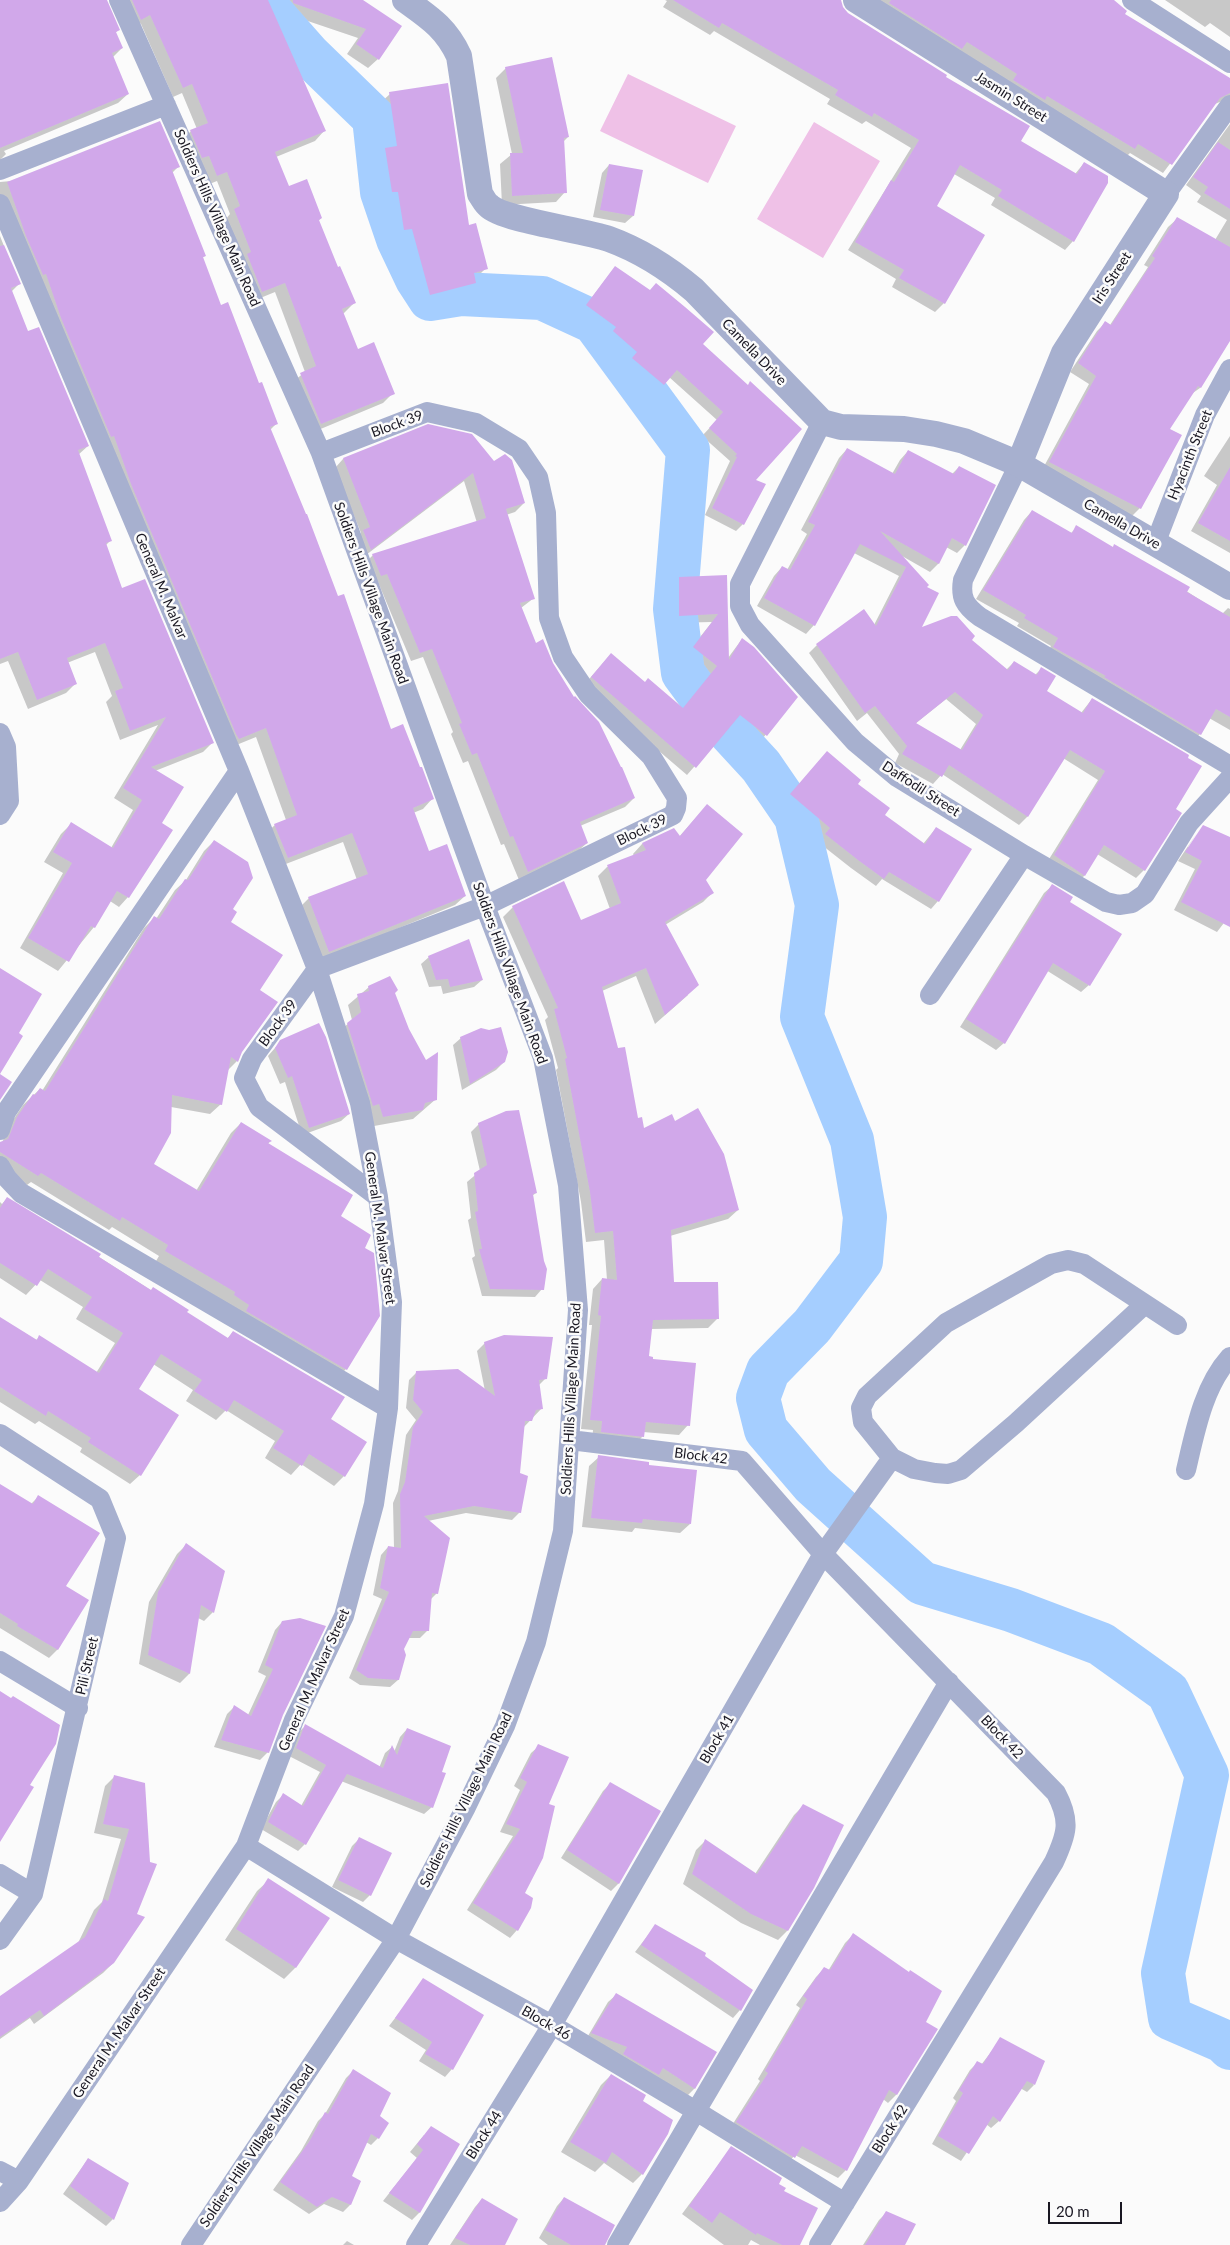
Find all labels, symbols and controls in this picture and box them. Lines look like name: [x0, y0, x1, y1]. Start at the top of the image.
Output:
street label: Jasmin Street: [972, 68, 1050, 126]
street label: Soldiers Hills Village Main Road: [170, 127, 264, 309]
street label: Iris Street: [1089, 249, 1135, 307]
street label: Camella Drive: [718, 315, 790, 389]
street label: Block 39: [369, 407, 425, 441]
street label: Hyacinth Street: [1164, 408, 1216, 502]
street label: Camella Drive: [1081, 495, 1163, 553]
street label: Soldiers Hills Village Main Road: [330, 500, 412, 686]
street label: General M. Malvar: [131, 530, 191, 642]
street label: Daffodil Street: [879, 758, 963, 820]
street label: Block 39: [614, 811, 670, 849]
street label: Soldiers Hills Village Main Road: [469, 880, 551, 1066]
street label: Block 39: [255, 996, 301, 1050]
street label: General M. Malvar Street: [361, 1151, 399, 1305]
street label: Soldiers Hills Village Main Road: [558, 1302, 584, 1496]
street label: Block 42: [673, 1444, 729, 1468]
street label: General M. Malvar Street: [275, 1606, 353, 1754]
street label: Pili Street: [72, 1635, 102, 1697]
street label: Soldiers Hills Village Main Road: [416, 1710, 516, 1890]
street label: Block 41: [696, 1712, 738, 1766]
street label: Block 42: [977, 1712, 1027, 1762]
street label: General M. Malvar Street: [69, 1964, 169, 2102]
street label: Block 46: [519, 2002, 573, 2044]
street label: Soldiers Hills Village Main Road: [196, 2062, 318, 2230]
street label: Block 42: [869, 2102, 911, 2156]
street label: Block 44: [463, 2108, 505, 2162]
scale bar: [1050, 2192, 1124, 2224]
text: 20 m: [1056, 2202, 1090, 2220]

